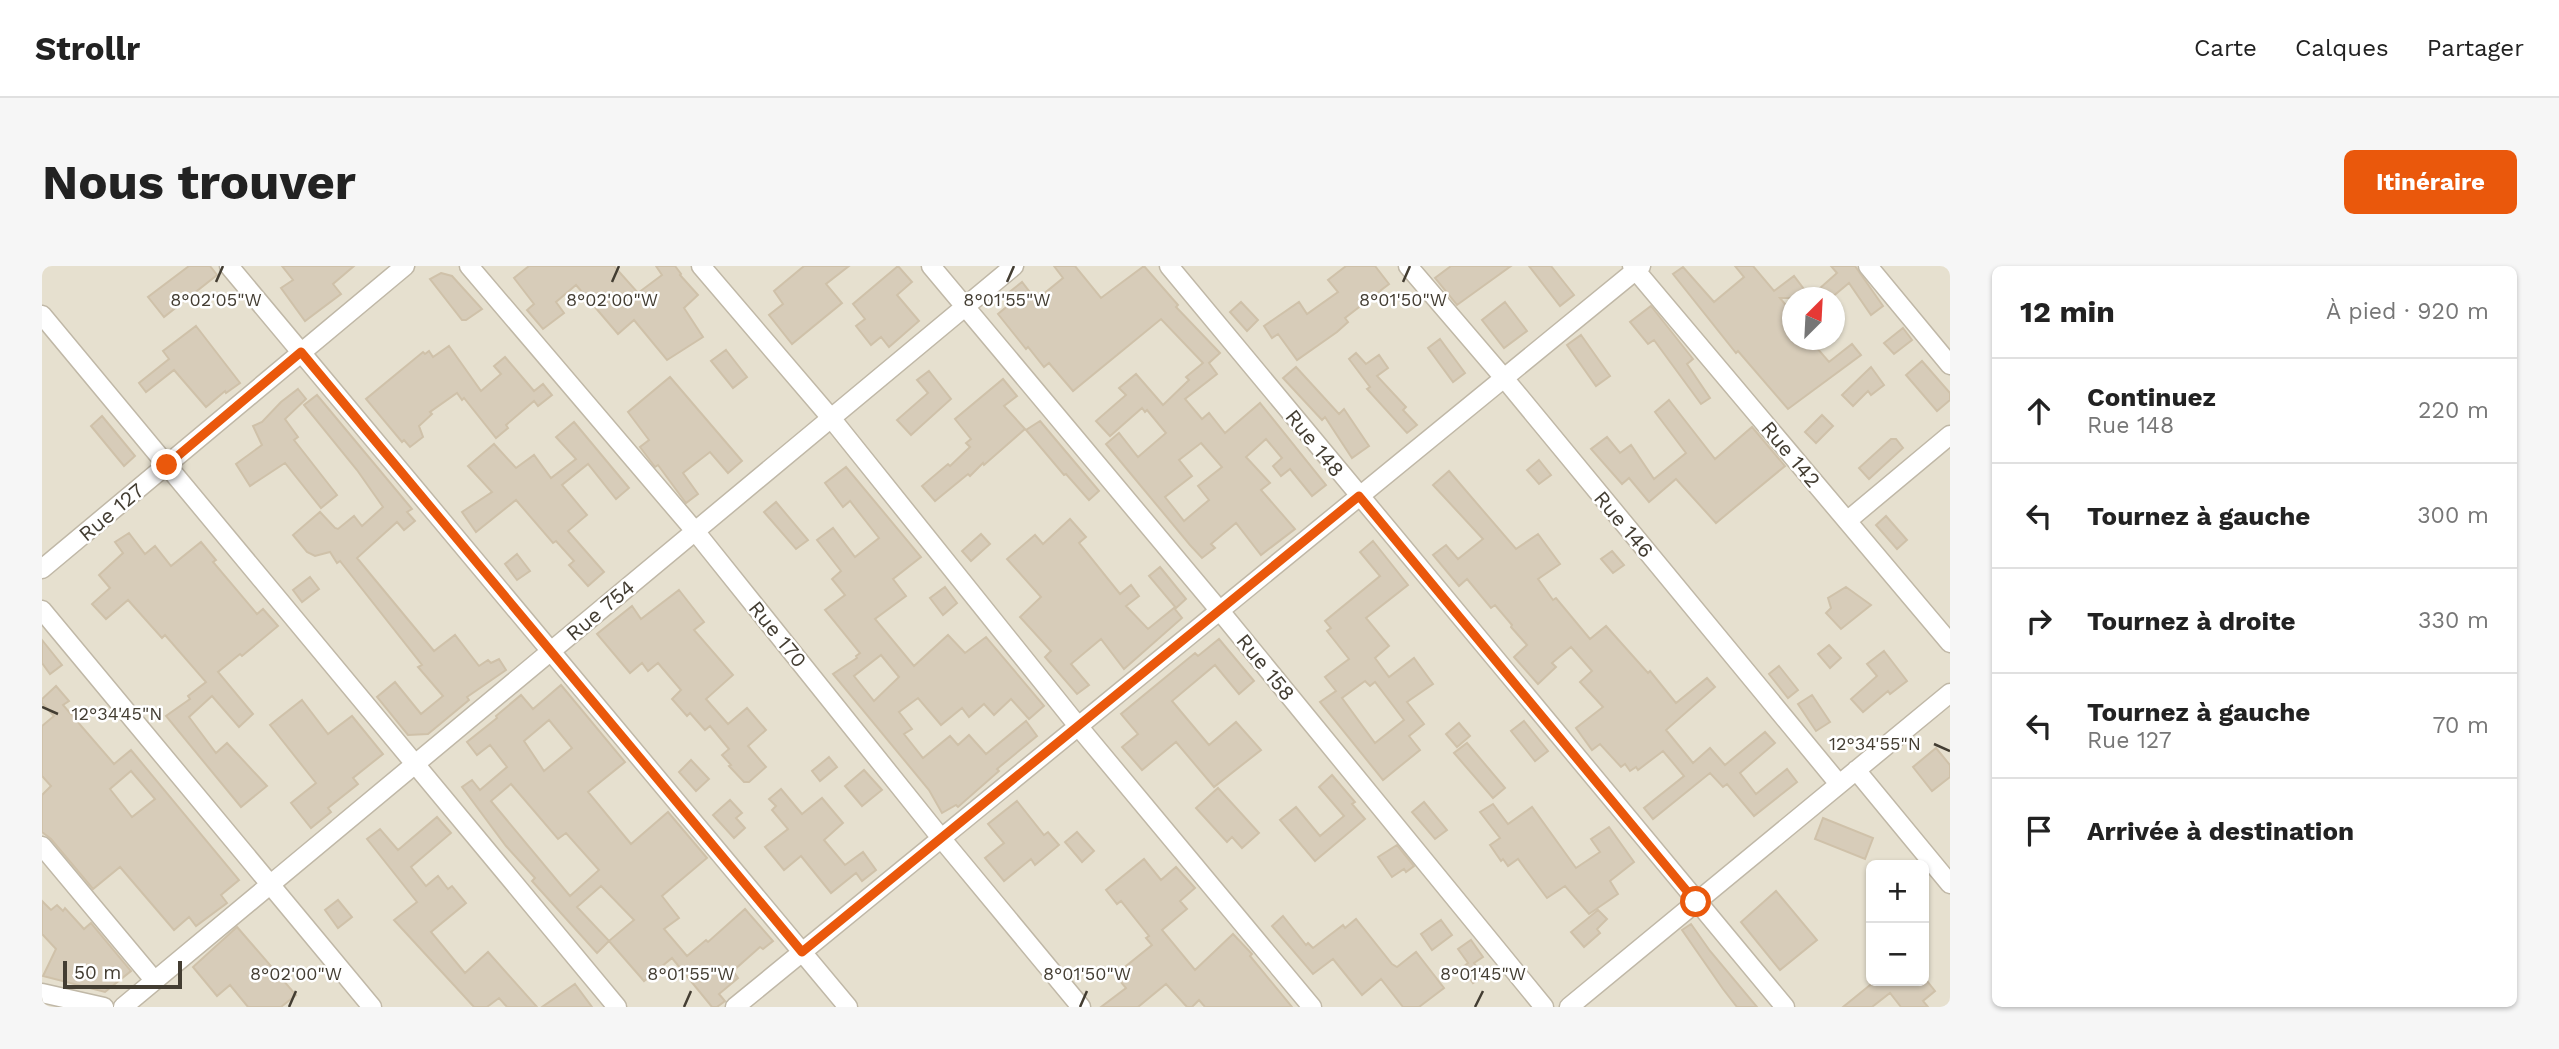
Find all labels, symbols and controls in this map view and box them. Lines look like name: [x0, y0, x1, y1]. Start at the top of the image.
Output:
text: Strollr: [35, 29, 140, 68]
text: Carte: [2194, 34, 2257, 62]
text: Calques: [2295, 34, 2389, 62]
text: Partager: [2427, 34, 2524, 62]
button: Itinéraire: [2344, 150, 2517, 214]
text: Nous trouver: [42, 153, 356, 211]
north arrow: [1782, 287, 1845, 350]
text: 8°02'05"W: [170, 289, 262, 310]
text: 8°02'00"W: [566, 289, 658, 310]
text: 8°01'55"W: [963, 289, 1051, 310]
text: 8°01'50"W: [1359, 289, 1447, 310]
text: 12 min: [2020, 294, 2115, 329]
text: À pied · 920 m: [2326, 298, 2489, 325]
text: Continuez: [2087, 382, 2216, 412]
icon: ahead: [2020, 392, 2058, 430]
text: 220 m: [2418, 397, 2489, 424]
street label: Rue 148: [1280, 404, 1350, 482]
text: Rue 148: [2087, 412, 2174, 439]
street label: Rue 142: [1756, 416, 1826, 492]
route end: [151, 449, 182, 480]
street label: Rue 127: [73, 477, 149, 546]
street label: Rue 146: [1589, 486, 1659, 562]
icon: left: [2020, 497, 2058, 535]
text: Tournez à gauche: [2087, 501, 2310, 531]
text: 300 m: [2417, 502, 2489, 529]
street label: Rue 754: [561, 574, 639, 646]
street label: Rue 170: [744, 596, 812, 672]
icon: right: [2020, 602, 2058, 640]
text: Tournez à droite: [2087, 606, 2296, 636]
text: 330 m: [2418, 607, 2489, 634]
street label: Rue 158: [1231, 628, 1301, 706]
text: Tournez à gauche: [2087, 697, 2310, 727]
text: 12°34'45"N: [72, 703, 162, 724]
icon: left: [2020, 707, 2058, 745]
text: 70 m: [2432, 712, 2489, 739]
text: Rue 127: [2087, 727, 2172, 754]
text: 12°34'55"N: [1829, 733, 1921, 754]
icon: arrive: [2020, 812, 2058, 850]
text: Arrivée à destination: [2087, 816, 2354, 846]
map controls: [1866, 860, 1929, 986]
button: +: [1866, 860, 1929, 923]
route start: [1680, 886, 1711, 917]
button: −: [1866, 923, 1929, 986]
scale bar: [63, 958, 182, 990]
text: 50 m: [74, 961, 121, 984]
text: 8°02'00"W: [250, 963, 342, 984]
text: 8°01'55"W: [647, 963, 735, 984]
text: 8°01'50"W: [1043, 963, 1131, 984]
text: 8°01'45"W: [1440, 963, 1526, 984]

